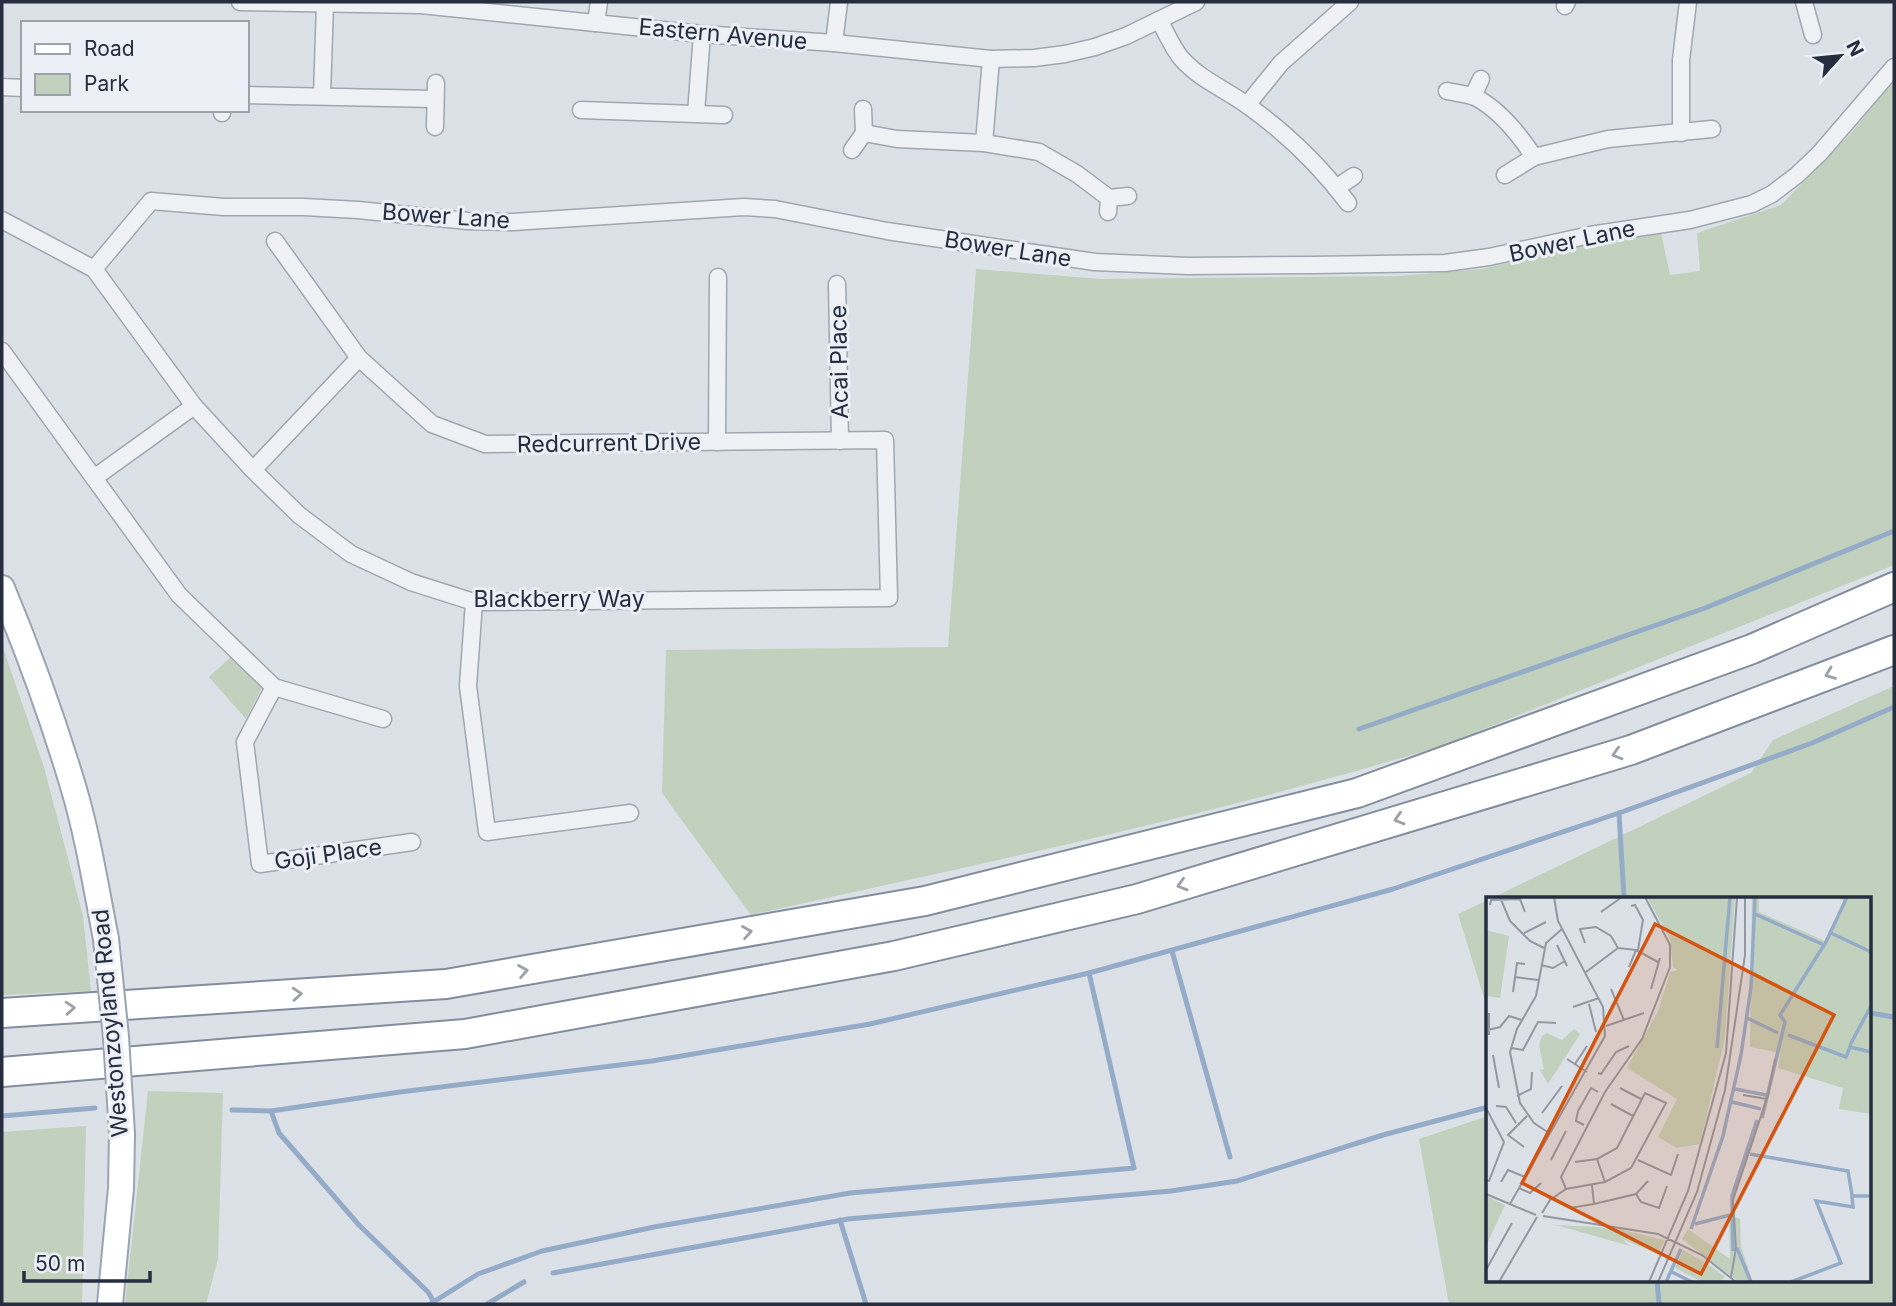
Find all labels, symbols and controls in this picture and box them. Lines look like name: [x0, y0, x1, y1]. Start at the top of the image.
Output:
street label: Eastern Avenue: [637, 13, 809, 55]
legend: [21, 21, 248, 112]
north arrow: [1805, 21, 1875, 91]
text: Road: [84, 36, 135, 61]
text: N: [1841, 37, 1868, 60]
text: Park: [84, 71, 129, 96]
street label: Bower Lane: [381, 198, 511, 234]
street label: Bower Lane: [1506, 214, 1638, 268]
street label: Bower Lane: [942, 225, 1074, 273]
street label: Acai Place: [824, 305, 854, 419]
street label: Redcurrent Drive: [517, 427, 701, 459]
street label: Blackberry Way: [473, 585, 645, 613]
one-way arrow: [1825, 666, 1837, 680]
one-way arrow: [1612, 745, 1624, 760]
one-way arrow: [1394, 810, 1406, 825]
street label: Goji Place: [272, 833, 384, 875]
one-way arrow: [1176, 877, 1188, 892]
inset map: [1486, 897, 1871, 1282]
street label: Westonzoyland Road: [86, 908, 134, 1138]
one-way arrow: [741, 925, 753, 940]
one-way arrow: [517, 964, 529, 979]
one-way arrow: [292, 987, 303, 1002]
one-way arrow: [65, 1001, 76, 1016]
scale bar: [24, 1240, 150, 1284]
text: 50 m: [35, 1251, 85, 1276]

